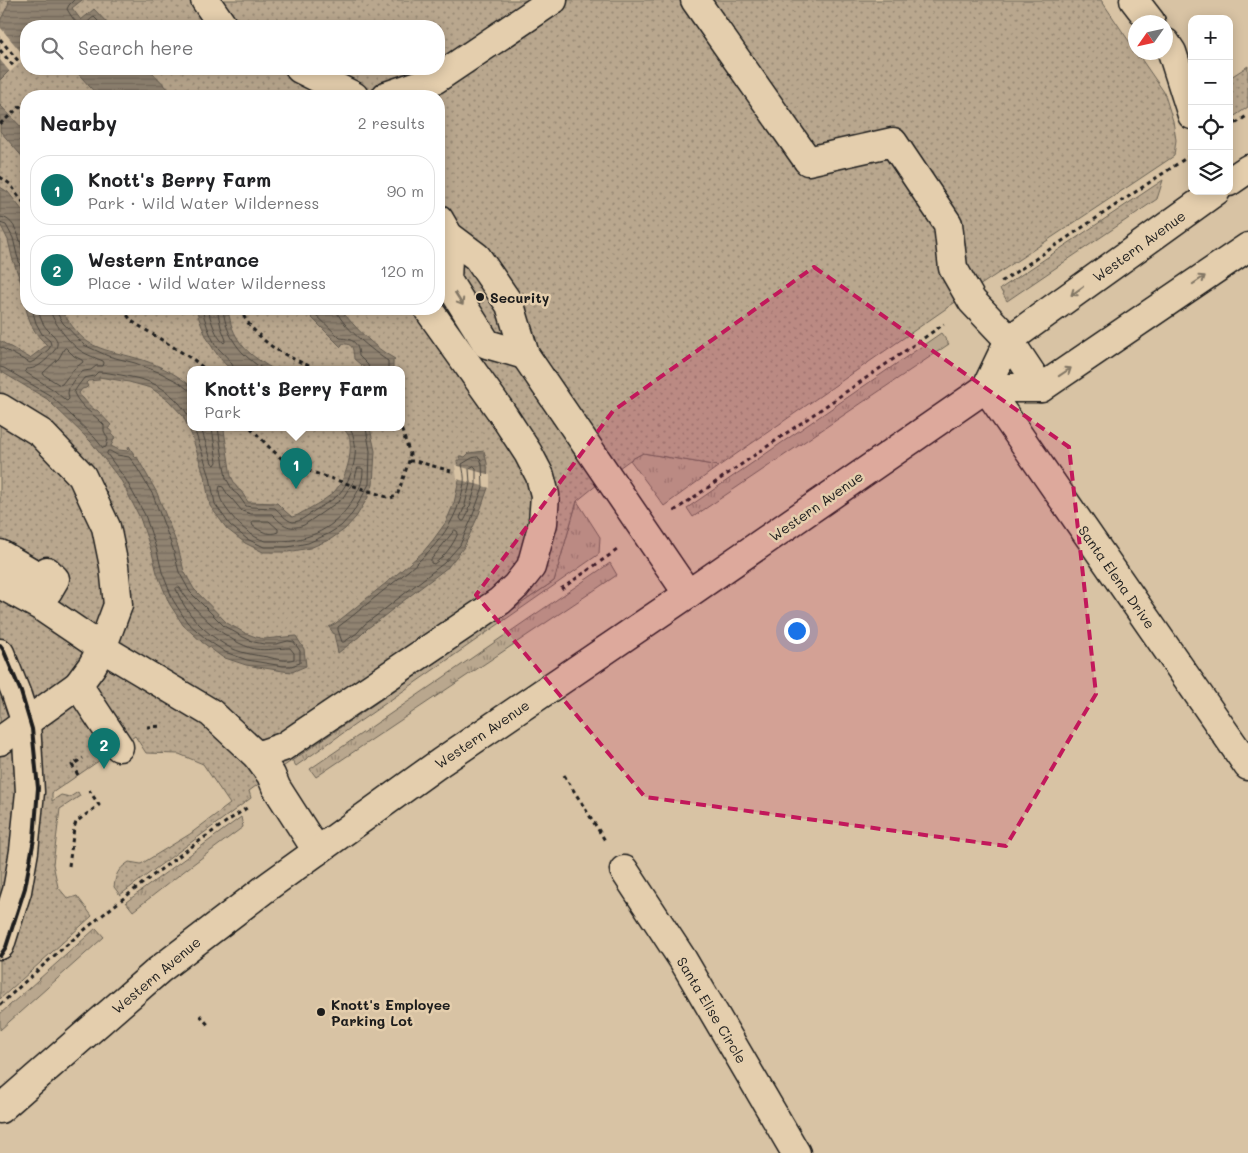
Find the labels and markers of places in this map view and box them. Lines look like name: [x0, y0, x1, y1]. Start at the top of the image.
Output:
place label: Security: [490, 288, 550, 307]
marker: Security: [474, 291, 486, 303]
pin: 1: [280, 448, 312, 489]
pin: 2: [88, 728, 120, 769]
place label: Knott's Employee Parking Lot: [331, 995, 450, 1030]
marker: Knott's Employee Parking Lot: [315, 1006, 327, 1018]

